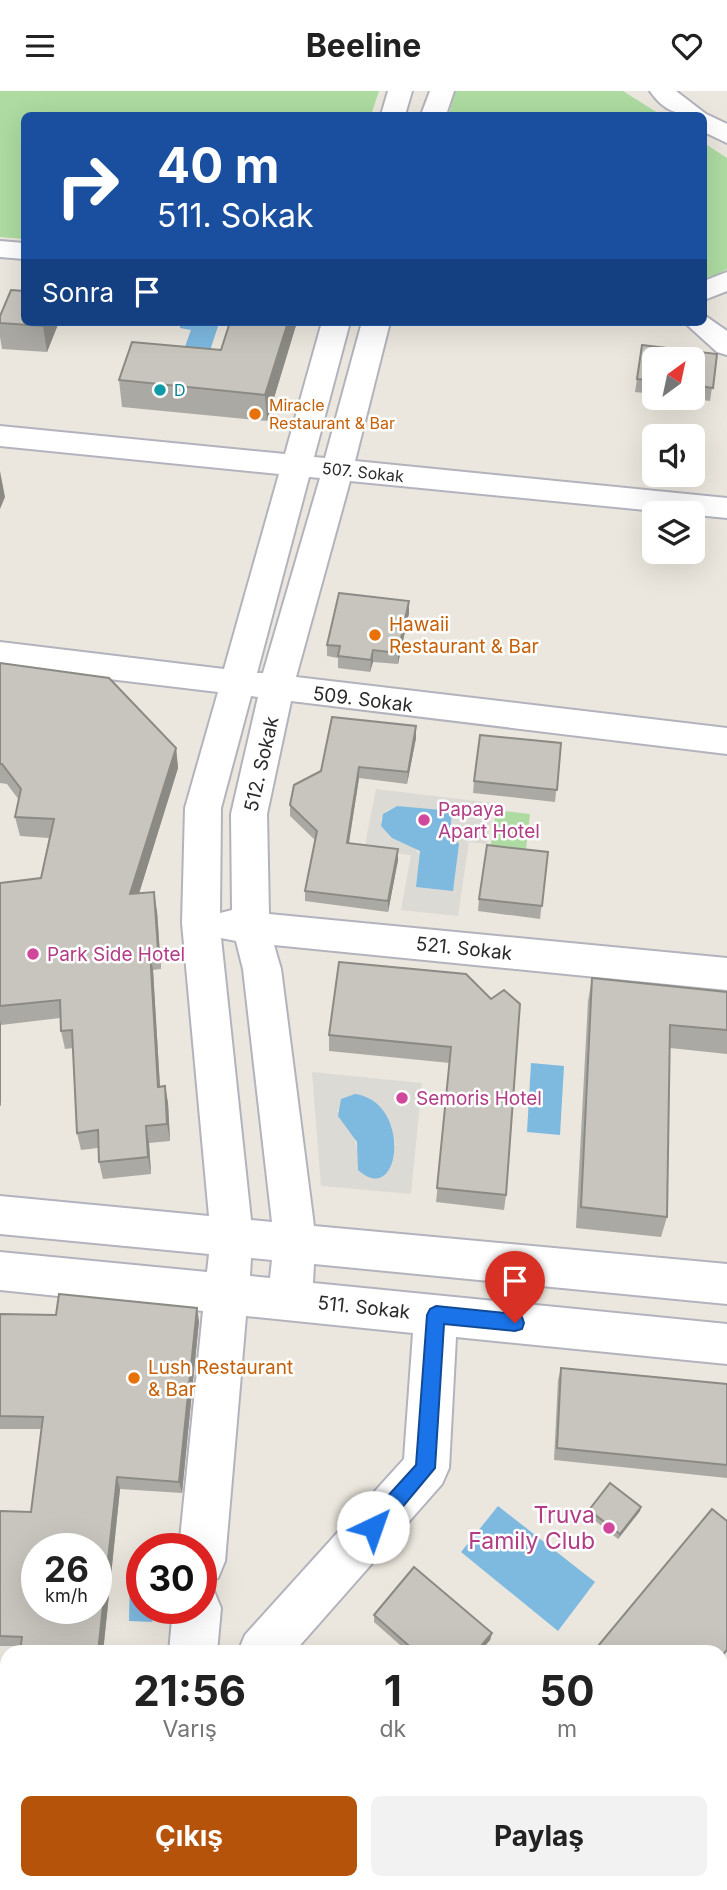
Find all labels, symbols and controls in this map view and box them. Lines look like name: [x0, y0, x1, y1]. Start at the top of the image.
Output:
text: Beeline: [306, 26, 421, 65]
icon: menu: [21, 27, 59, 65]
icon: heart: [668, 27, 706, 65]
text: 40 m: [157, 136, 280, 195]
icon: right: [42, 140, 133, 231]
text: 511. Sokak: [157, 196, 314, 235]
icon: arrive: [128, 273, 166, 311]
text: Sonra: [42, 277, 114, 308]
north arrow: [642, 347, 705, 409]
map controls: [642, 347, 705, 564]
place label: D: [174, 380, 186, 400]
marker: D: [152, 382, 168, 398]
place label: Miracle Restaurant & Bar: [269, 395, 395, 433]
marker: Miracle Restaurant & Bar: [247, 406, 263, 422]
button: sound: [642, 424, 705, 487]
street label: 507. Sokak: [321, 458, 405, 486]
button: layers: [642, 501, 705, 564]
place label: Hawaii Restaurant & Bar: [389, 613, 539, 658]
marker: Hawaii Restaurant & Bar: [367, 627, 383, 643]
street label: 509. Sokak: [312, 682, 415, 717]
street label: 512. Sokak: [239, 714, 284, 814]
place label: Papaya Apart Hotel: [438, 798, 540, 843]
marker: Papaya Apart Hotel: [416, 812, 432, 828]
street label: 521. Sokak: [415, 932, 514, 965]
place label: Park Side Hotel: [47, 943, 185, 966]
marker: Park Side Hotel: [25, 946, 41, 962]
place label: Semoris Hotel: [416, 1087, 542, 1110]
marker: Semoris Hotel: [394, 1090, 410, 1106]
pin: [485, 1251, 545, 1323]
icon: arrive: [496, 1262, 534, 1300]
street label: 511. Sokak: [317, 1291, 412, 1324]
place label: Lush Restaurant & Bar: [148, 1356, 293, 1401]
marker: Lush Restaurant & Bar: [126, 1370, 142, 1386]
position arrow: [336, 1490, 410, 1564]
place label: Truva Family Club: [468, 1501, 595, 1555]
marker: Truva Family Club: [601, 1520, 617, 1536]
speed limit sign: 30: [126, 1533, 217, 1624]
text: 26: [44, 1548, 89, 1590]
text: km/h: [45, 1585, 88, 1606]
text: 21:56: [133, 1665, 246, 1716]
text: 1: [384, 1665, 402, 1716]
text: 50: [539, 1665, 595, 1716]
text: Varış: [163, 1715, 217, 1743]
text: dk: [379, 1715, 406, 1743]
text: m: [557, 1715, 577, 1743]
button: Çıkış: [21, 1796, 357, 1876]
button: Paylaş: [371, 1796, 707, 1876]

